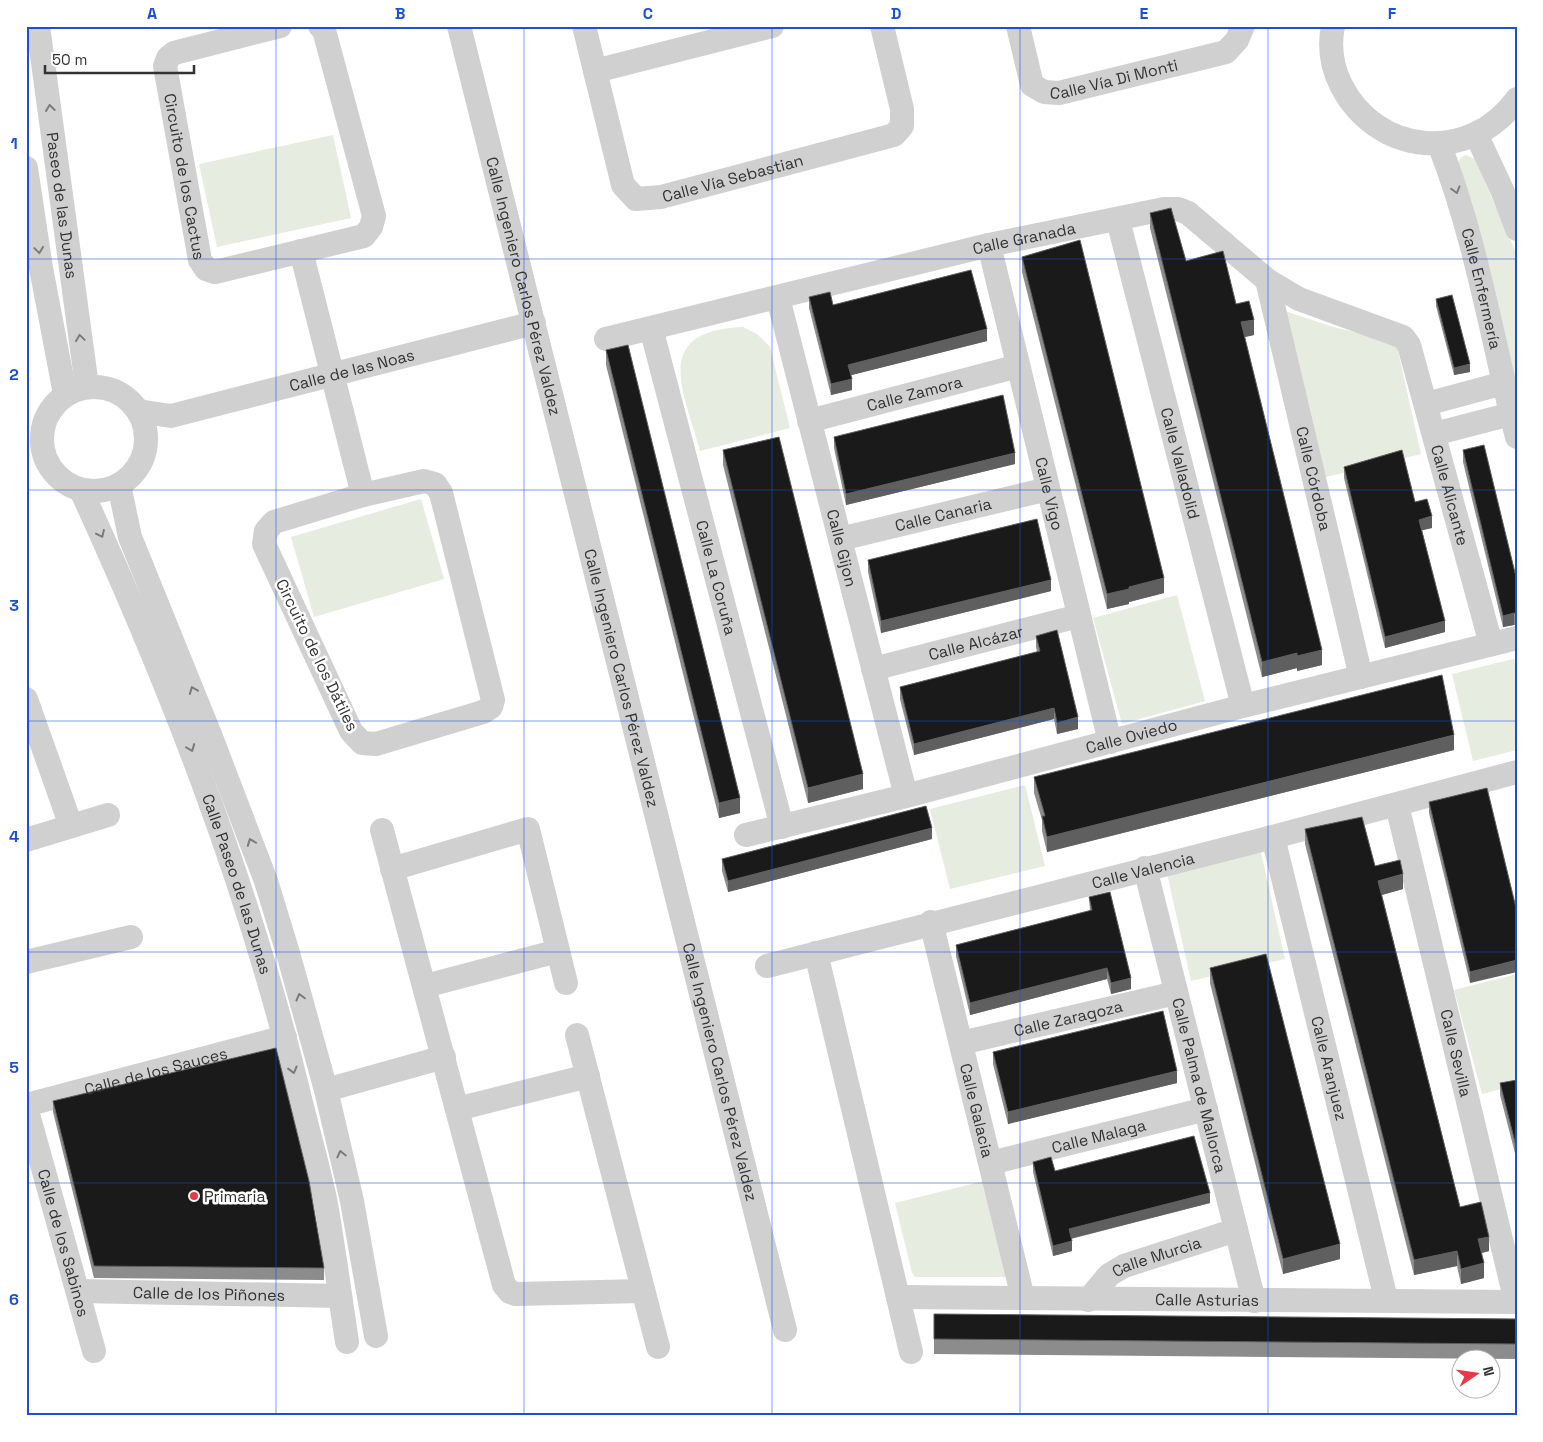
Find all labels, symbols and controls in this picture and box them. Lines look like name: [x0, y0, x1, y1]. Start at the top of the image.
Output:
text: A: [147, 3, 157, 24]
text: B: [395, 3, 405, 24]
text: C: [643, 3, 653, 24]
text: D: [891, 3, 901, 24]
text: E: [1140, 3, 1149, 24]
text: F: [1388, 3, 1397, 24]
scale bar: [45, 42, 194, 74]
text: 50 m: [52, 50, 87, 69]
street label: Calle Vía Di Monti: [1049, 54, 1180, 104]
street label: Circuito de los Cactus: [160, 92, 210, 261]
one-way arrow: [45, 103, 55, 112]
street label: Paseo de las Dunas: [42, 131, 83, 280]
text: 1: [10, 133, 18, 154]
street label: Calle Vía Sebastian: [660, 149, 805, 207]
street label: Calle Ingeniero Carlos Pérez Valdez: [482, 155, 566, 417]
one-way arrow: [1451, 185, 1461, 193]
street label: Calle Granada: [970, 217, 1077, 259]
street label: Calle Enfermería: [1457, 226, 1507, 351]
one-way arrow: [33, 246, 43, 255]
one-way arrow: [76, 334, 86, 342]
street label: Calle de las Noas: [287, 344, 417, 396]
text: 2: [9, 364, 19, 385]
street label: Calle Zamora: [864, 371, 964, 416]
street label: Calle Valladolid: [1156, 405, 1205, 521]
street label: Calle Córdoba: [1292, 424, 1336, 533]
street label: Calle Alicante: [1426, 442, 1474, 548]
street label: Calle Vigo: [1031, 455, 1069, 533]
street label: Calle Canaria: [893, 492, 993, 536]
street label: Calle Gijon: [822, 507, 862, 589]
street label: Calle La Coruña: [691, 518, 742, 637]
one-way arrow: [95, 529, 105, 538]
street label: Calle Ingeniero Carlos Pérez Valdez: [580, 547, 664, 809]
street label: Circuito de los Dátiles: [271, 575, 363, 735]
text: 3: [9, 595, 19, 616]
street label: Calle Alcázar: [926, 620, 1025, 665]
one-way arrow: [188, 686, 199, 695]
street label: Calle Oviedo: [1083, 714, 1179, 758]
one-way arrow: [185, 743, 195, 752]
street label: Calle Paseo de las Dunas: [197, 791, 277, 977]
text: 4: [9, 826, 19, 847]
one-way arrow: [247, 838, 257, 847]
street label: Calle Valencia: [1089, 847, 1197, 893]
street label: Calle Ingeniero Carlos Pérez Valdez: [678, 940, 763, 1203]
one-way arrow: [296, 993, 306, 1001]
street label: Calle Zaragoza: [1011, 995, 1125, 1041]
street label: Calle Palma de Mallorca: [1168, 995, 1232, 1175]
street label: Calle Sevilla: [1436, 1007, 1477, 1099]
street label: Calle Aranjuez: [1307, 1014, 1352, 1123]
street label: Calle de los Sauces: [82, 1042, 230, 1100]
text: 5: [9, 1057, 19, 1078]
street label: Calle Galacia: [955, 1061, 999, 1160]
one-way arrow: [287, 1065, 297, 1073]
street label: Calle Malaga: [1049, 1114, 1148, 1158]
one-way arrow: [336, 1149, 347, 1158]
street label: Calle de los Sabinos: [33, 1167, 94, 1319]
place label: Primaria: [204, 1186, 266, 1207]
marker: Primaria: [188, 1190, 200, 1202]
street label: Calle Murcia: [1108, 1231, 1204, 1282]
street label: Calle de los Piñones: [133, 1282, 285, 1305]
text: 6: [9, 1289, 19, 1310]
street label: Calle Asturias: [1155, 1289, 1259, 1310]
north arrow: [1450, 1350, 1500, 1400]
text: N: [1479, 1364, 1498, 1378]

